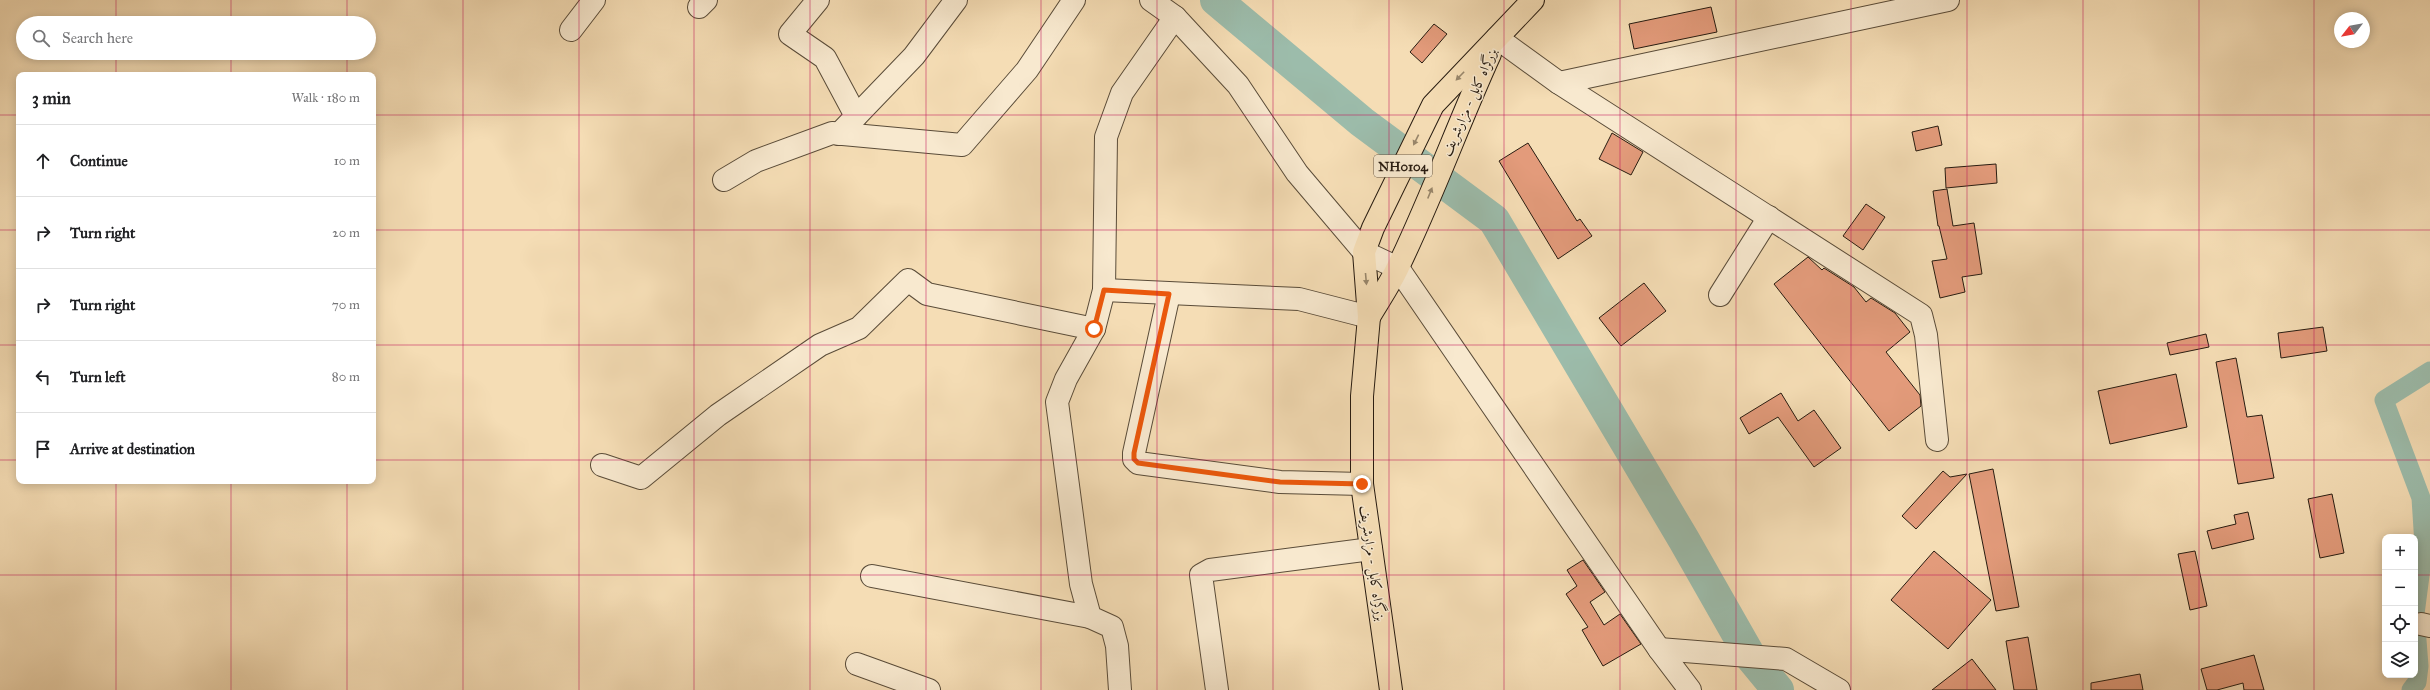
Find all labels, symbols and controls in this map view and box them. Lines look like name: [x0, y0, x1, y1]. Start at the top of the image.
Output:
north arrow: [2334, 12, 2370, 48]
search box: [16, 16, 376, 60]
icon: search: [30, 27, 52, 49]
text: Search here: [62, 29, 133, 47]
street label: بزرگراه کابل - مزارشریف: [1437, 45, 1503, 160]
one-way arrow: [1455, 71, 1465, 81]
text: 3 min: [32, 88, 71, 109]
text: Walk · 180 m: [291, 90, 360, 106]
one-way arrow: [1413, 134, 1419, 146]
icon: ahead: [32, 150, 54, 172]
text: Continue: [70, 152, 128, 170]
text: 10 m: [334, 153, 360, 169]
road number: NH0104: [1374, 155, 1432, 177]
one-way arrow: [1428, 186, 1434, 198]
icon: right: [32, 222, 54, 244]
text: Turn right: [70, 224, 135, 242]
text: 20 m: [332, 225, 360, 241]
one-way arrow: [1363, 273, 1369, 285]
icon: right: [32, 294, 54, 316]
text: Turn right: [70, 296, 135, 314]
text: 70 m: [332, 297, 360, 313]
route start: [1085, 320, 1103, 338]
icon: left: [32, 366, 54, 388]
text: Turn left: [70, 368, 126, 386]
text: 80 m: [332, 369, 360, 385]
icon: arrive: [32, 438, 54, 460]
text: Arrive at destination: [70, 440, 195, 458]
route end: [1353, 475, 1371, 493]
street label: بزرگراه کابل - مزارشریف: [1354, 504, 1390, 623]
map controls: [2382, 534, 2418, 678]
button: +: [2382, 534, 2418, 570]
button: −: [2382, 570, 2418, 606]
button: locate: [2382, 606, 2418, 642]
button: layers: [2382, 642, 2418, 678]

